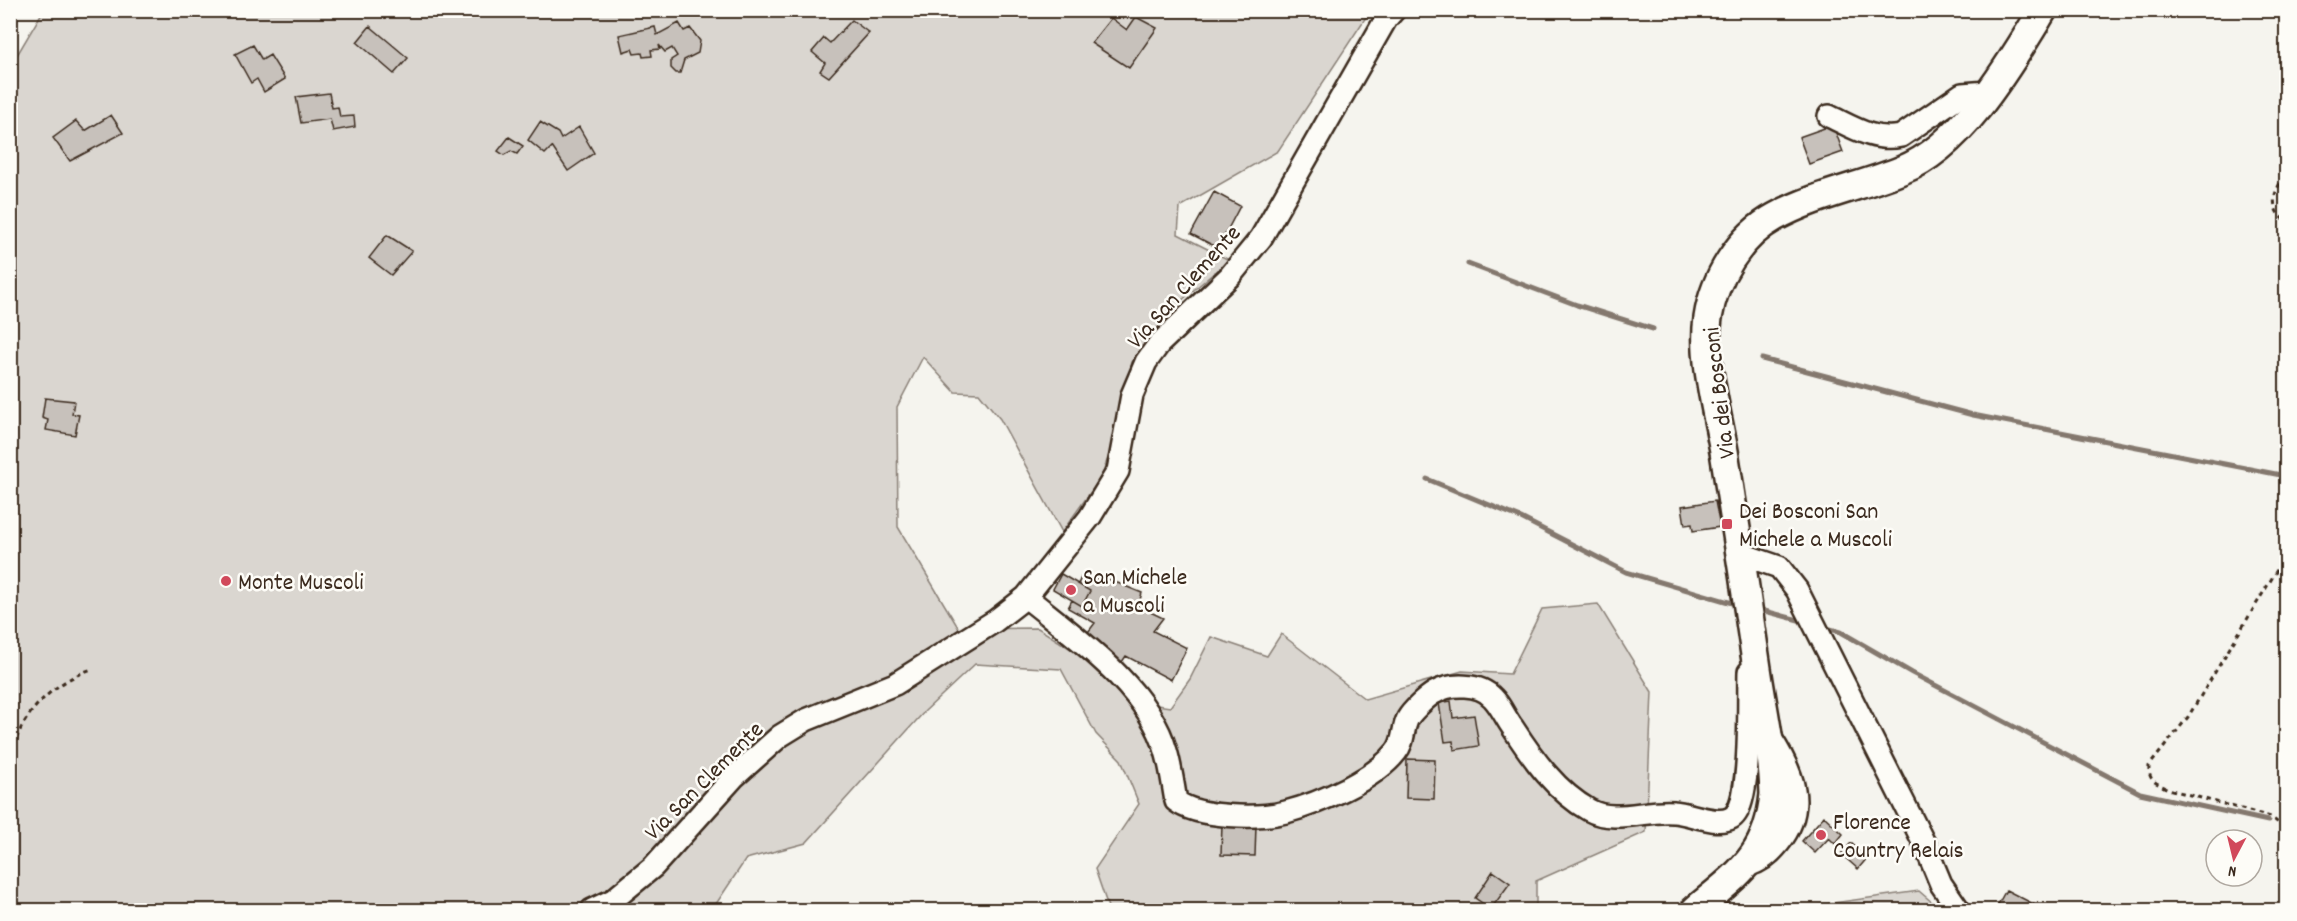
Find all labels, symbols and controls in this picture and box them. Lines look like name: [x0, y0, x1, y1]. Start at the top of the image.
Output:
street label: Via San Clemente: [1120, 218, 1250, 358]
street label: Via dei Bosconi: [1696, 325, 1746, 460]
place label: Dei Bosconi San Michele a Muscoli: [1739, 496, 1892, 558]
marker: Dei Bosconi San Michele a Muscoli: [1720, 517, 1734, 531]
place label: San Michele a Muscoli: [1083, 562, 1187, 624]
place label: Monte Muscoli: [238, 567, 364, 601]
marker: Monte Muscoli: [219, 574, 233, 588]
marker: San Michele a Muscoli: [1064, 583, 1078, 597]
street label: Via San Clemente: [638, 715, 773, 850]
place label: Florence Country Relais: [1833, 807, 1964, 869]
marker: Florence Country Relais: [1814, 828, 1828, 842]
north arrow: [2204, 828, 2264, 888]
text: N: [2227, 858, 2238, 882]

